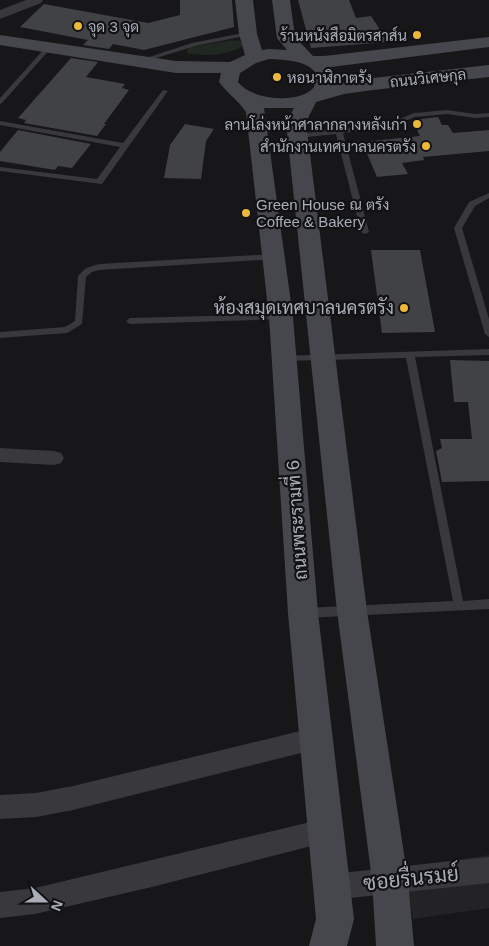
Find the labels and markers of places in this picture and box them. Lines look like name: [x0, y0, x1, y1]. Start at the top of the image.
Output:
place label: จุด 3 จุด: [88, 18, 139, 38]
marker: จุด 3 จุด: [72, 20, 84, 32]
place label: ร้านหนังสือมิตรสาส์น: [280, 26, 407, 44]
marker: ร้านหนังสือมิตรสาส์น: [411, 29, 423, 41]
place label: หอนาฬิกาตรัง: [287, 69, 372, 86]
marker: หอนาฬิกาตรัง: [271, 71, 283, 83]
place label: ลานโล่งหน้าศาลากลางหลังเก่า: [225, 115, 407, 133]
marker: ลานโล่งหน้าศาลากลางหลังเก่า: [411, 118, 423, 130]
place label: สำนักงานเทศบาลนครตรัง: [260, 138, 416, 155]
marker: สำนักงานเทศบาลนครตรัง: [420, 140, 432, 152]
place label: Green House ณ ตรัง Coffee & Bakery: [256, 196, 389, 230]
marker: Green House ณ ตรัง Coffee & Bakery: [240, 207, 252, 219]
place label: ห้องสมุดเทศบาลนครตรัง: [214, 296, 394, 320]
marker: ห้องสมุดเทศบาลนครตรัง: [398, 302, 410, 314]

